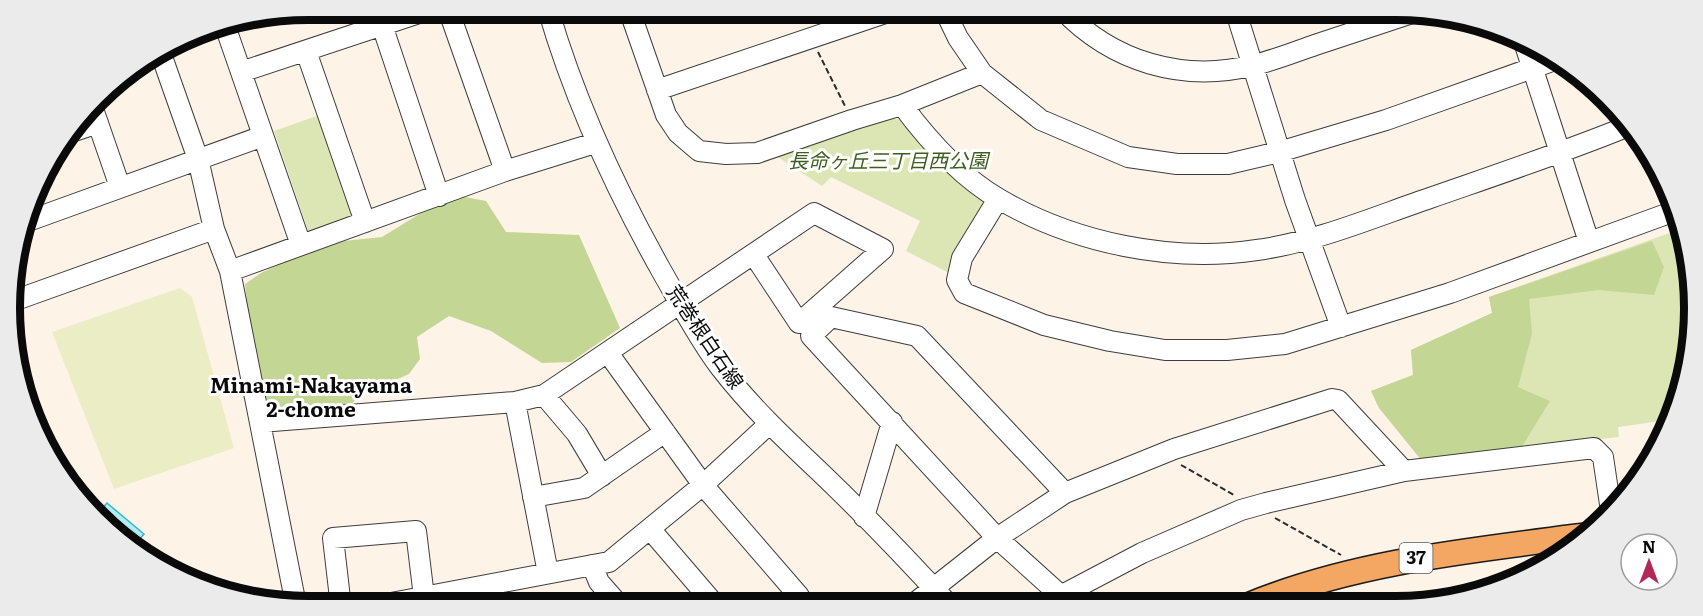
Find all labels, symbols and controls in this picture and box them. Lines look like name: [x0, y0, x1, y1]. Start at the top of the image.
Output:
park label: 長命ヶ丘三丁目西公園: [788, 144, 991, 174]
street label: 荒巻根白石線: [661, 278, 753, 394]
district label: Minami-Nakayama 2-chome: [210, 368, 413, 423]
north arrow: [1619, 532, 1679, 592]
text: N: [1642, 534, 1656, 558]
road number: 37: [1400, 543, 1432, 573]

